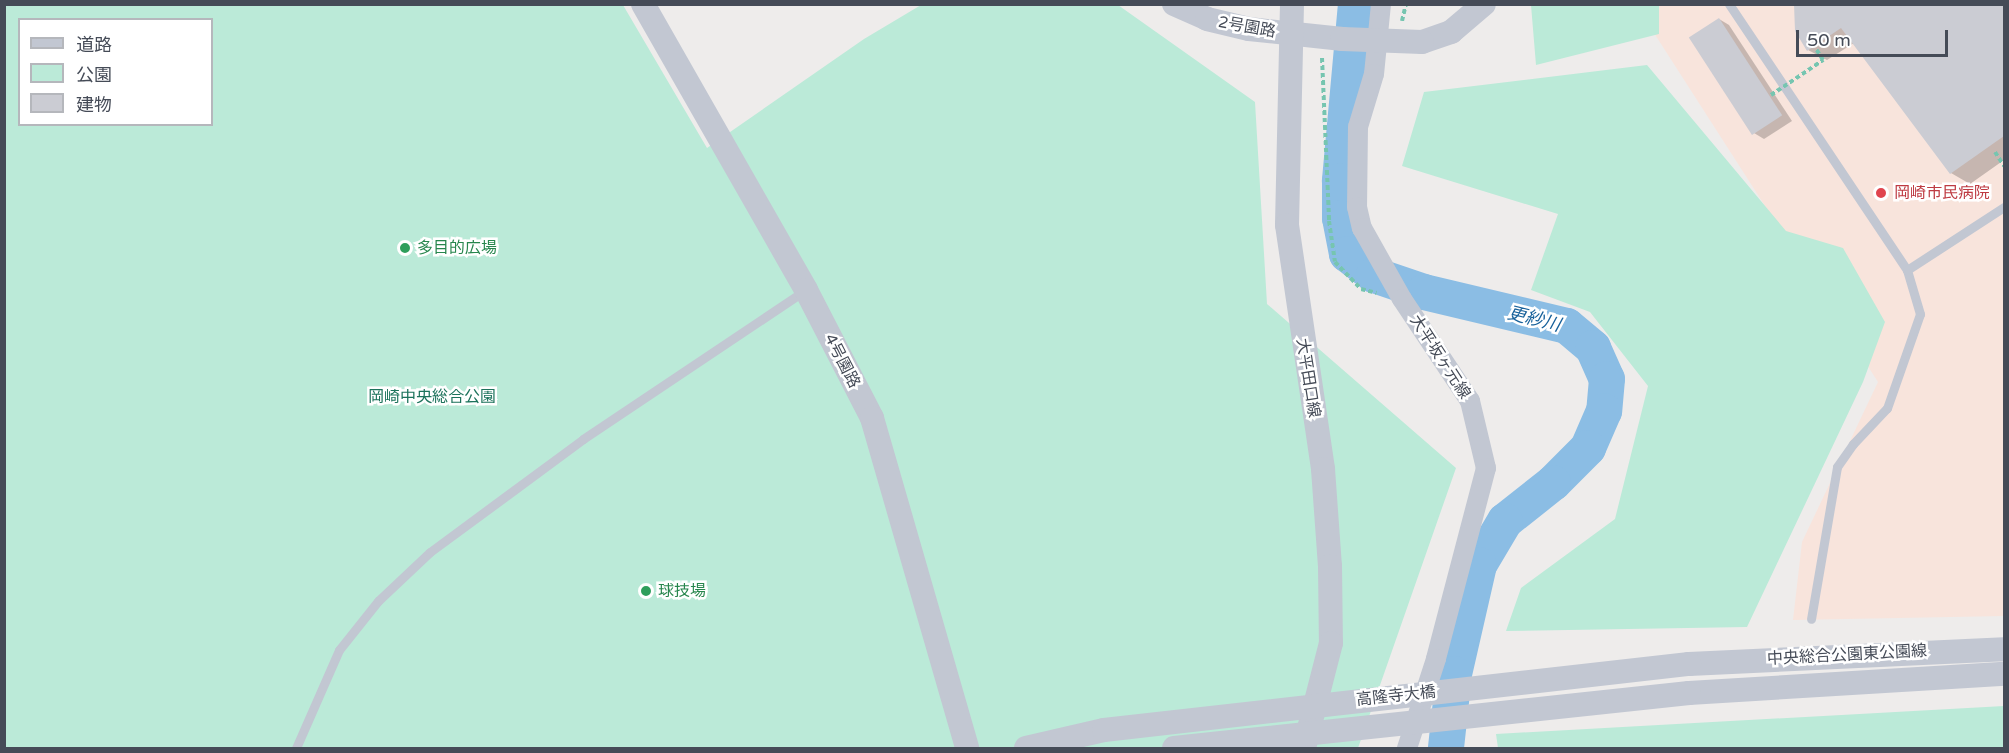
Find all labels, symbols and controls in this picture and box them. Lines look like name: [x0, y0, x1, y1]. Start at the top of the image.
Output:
street label: 2号園路: [1217, 13, 1277, 41]
legend: [18, 18, 213, 126]
scale bar: [1799, 18, 1950, 56]
text: 50 m: [1807, 29, 1851, 51]
text: 道路: [76, 34, 112, 56]
text: 公園: [76, 64, 112, 86]
text: 建物: [76, 94, 112, 116]
place label: 岡崎市民病院: [1894, 183, 1990, 203]
marker: 岡崎市民病院: [1872, 184, 1890, 202]
place label: 多目的広場: [417, 238, 497, 258]
marker: 多目的広場: [398, 241, 412, 255]
water label: 更紗川: [1505, 302, 1563, 336]
street label: 大平坂ヶ元線: [1406, 312, 1474, 402]
street label: 4号園路: [820, 331, 864, 391]
street label: 大平田口線: [1292, 337, 1324, 419]
park label: 岡崎中央総合公園: [368, 387, 496, 407]
place label: 球技場: [658, 581, 706, 601]
marker: 球技場: [639, 584, 653, 598]
street label: 中央総合公園東公園線: [1767, 641, 1927, 669]
street label: 高隆寺大橋: [1355, 682, 1437, 710]

